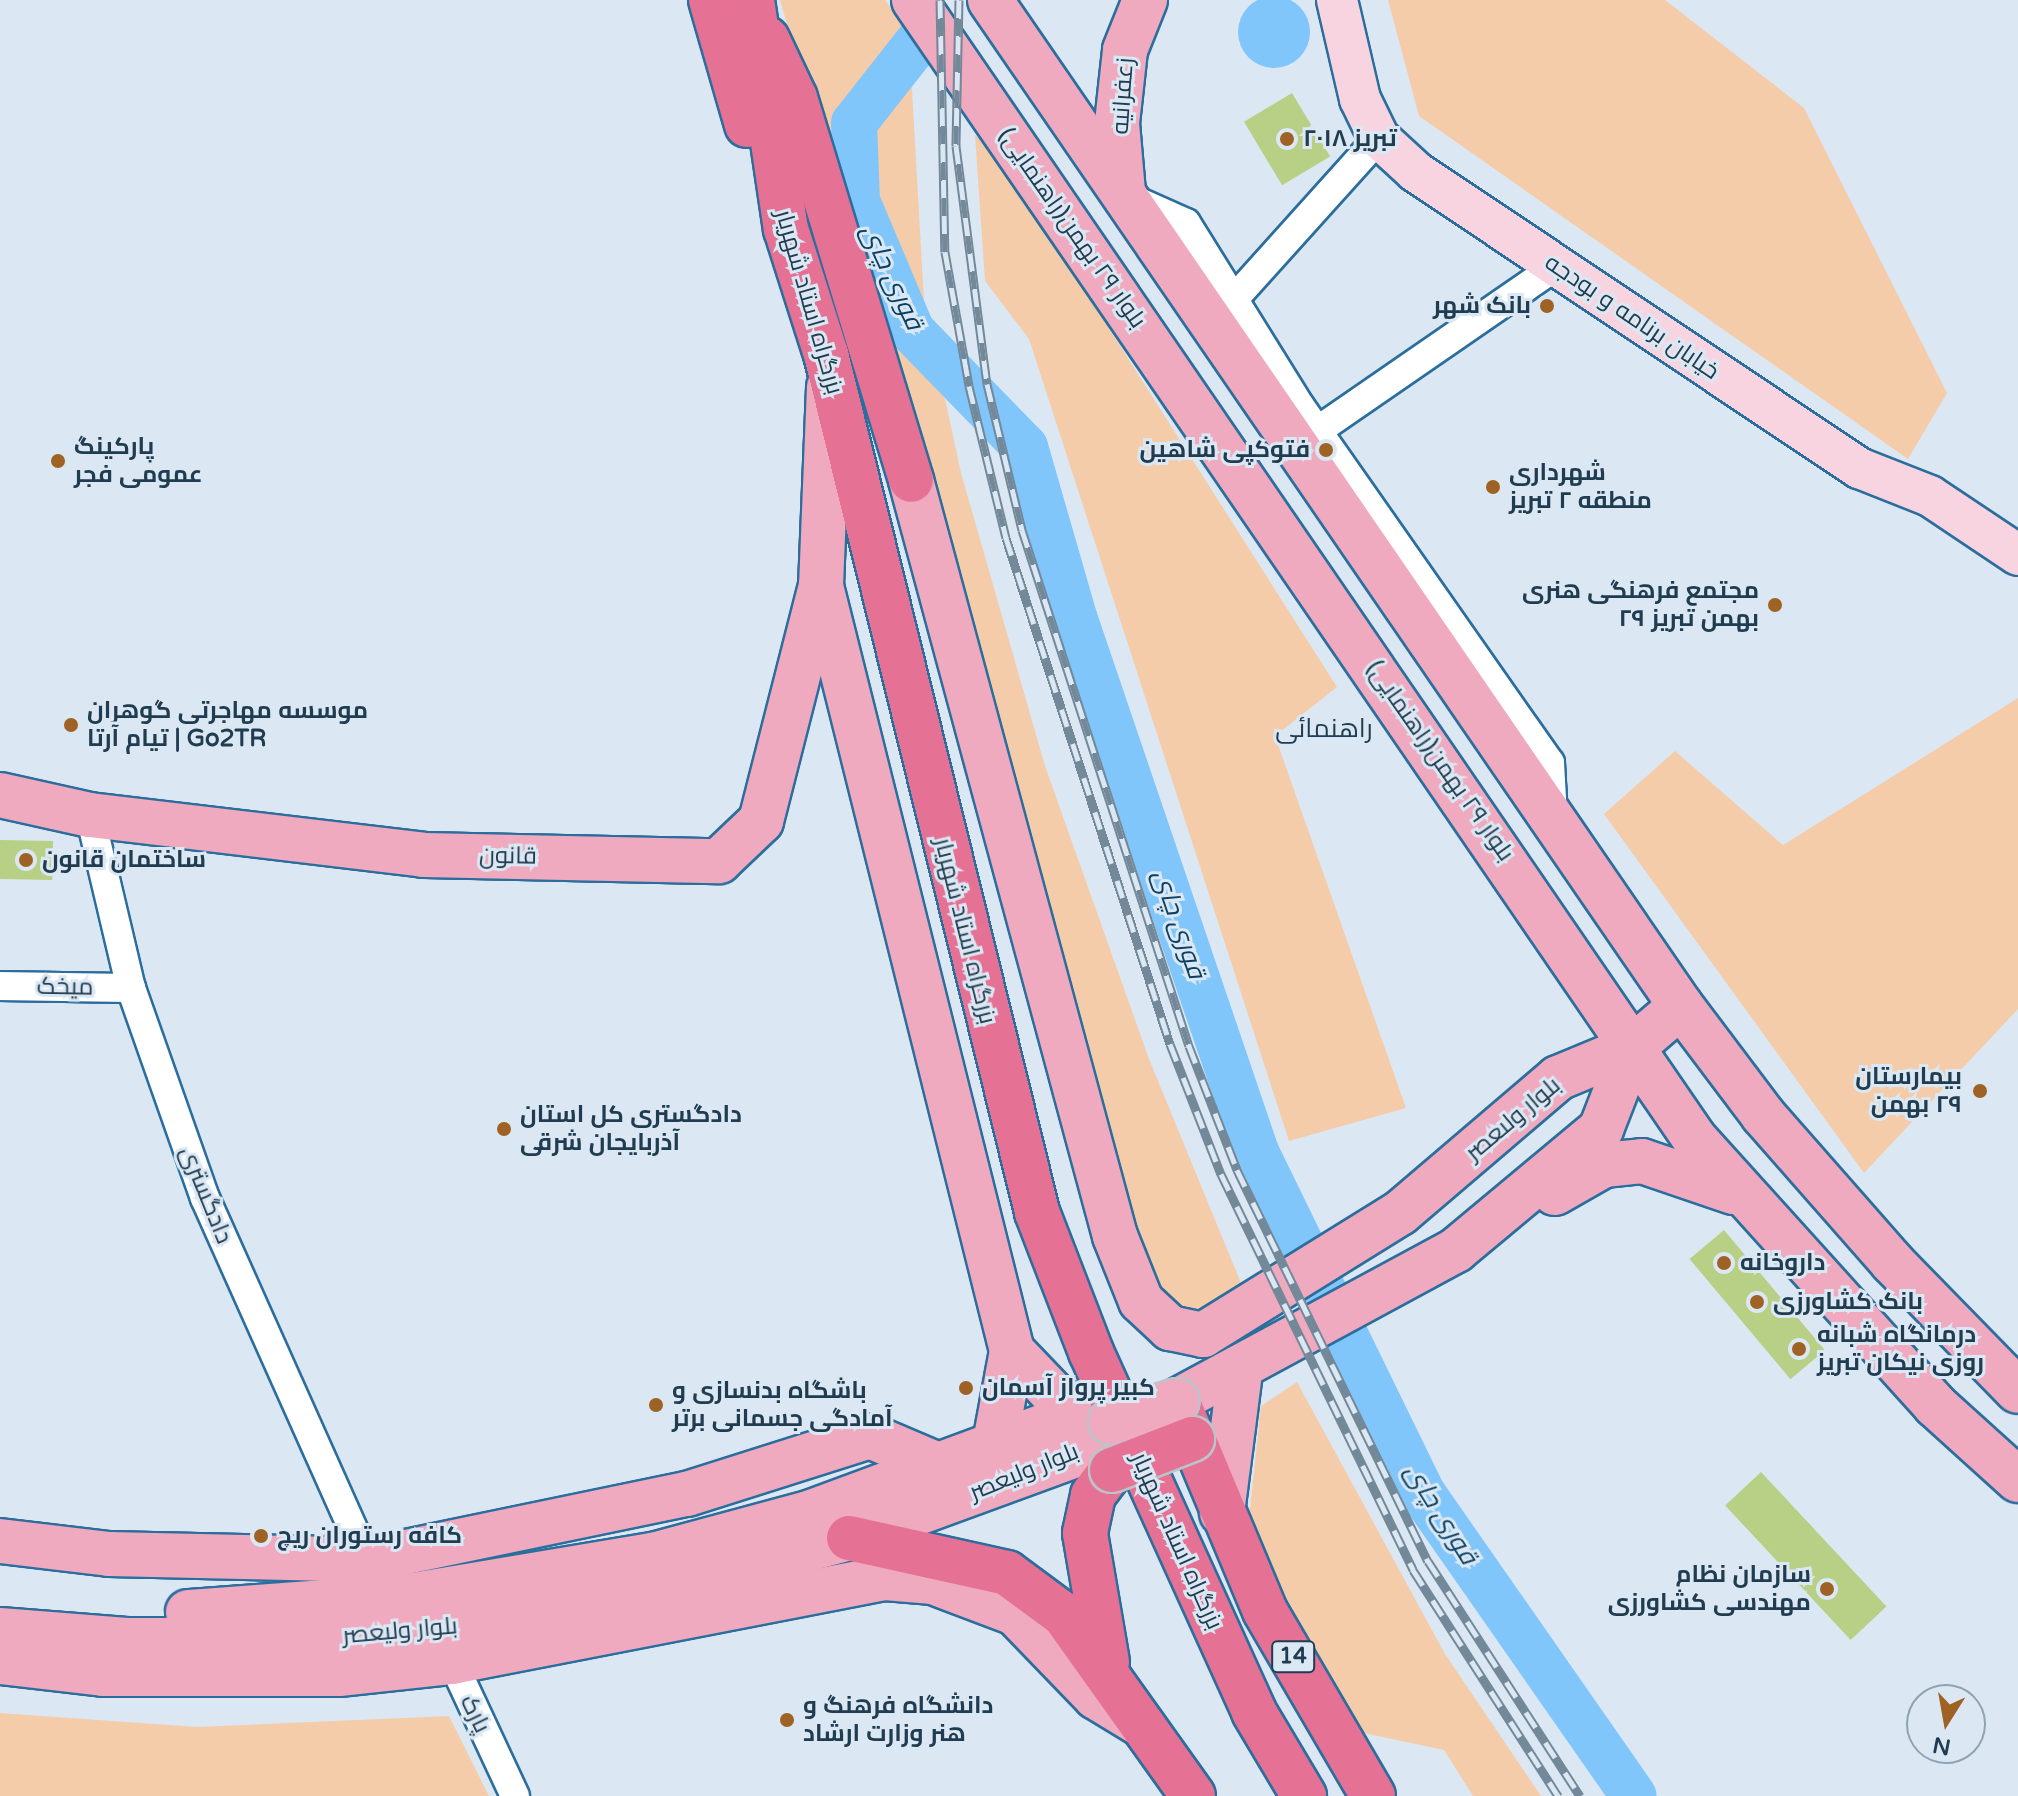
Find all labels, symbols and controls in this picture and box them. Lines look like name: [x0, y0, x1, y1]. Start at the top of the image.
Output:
street label: زعفرانیه: [1106, 57, 1140, 135]
street label: بلوار ٢٩ بهمن(راهنمایی): [992, 122, 1152, 334]
place label: تبریز ۲۰۱۸: [1303, 125, 1397, 153]
marker: تبریز ۲۰۱۸: [1278, 130, 1296, 148]
street label: بزرگراه استاد شهریار: [769, 206, 849, 398]
water label: قوری چای: [854, 219, 930, 335]
street label: خیابان برنامه و بودجه: [1539, 248, 1725, 386]
place label: بانک شهر: [1433, 292, 1531, 320]
marker: بانک شهر: [1538, 297, 1556, 315]
place label: پارکینگ عمومی فجر: [74, 433, 203, 489]
place label: فتوکپی شاهین: [1139, 436, 1310, 464]
marker: فتوکپی شاهین: [1317, 441, 1335, 459]
marker: پارکینگ عمومی فجر: [49, 452, 67, 470]
place label: شهرداری منطقه ۲ تبریز: [1509, 459, 1652, 515]
marker: شهرداری منطقه ۲ تبریز: [1484, 478, 1502, 496]
place label: مجتمع فرهنگی هنری ۲۹ بهمن تبریز: [1522, 577, 1759, 633]
marker: مجتمع فرهنگی هنری ۲۹ بهمن تبریز: [1766, 596, 1784, 614]
street label: بلوار ٢٩ بهمن(راهنمایی): [1360, 655, 1520, 867]
place label: موسسه مهاجرتی گوهران تیام آرتا | Go2TR: [87, 697, 368, 753]
district label: راهنمائی: [1275, 713, 1373, 745]
marker: موسسه مهاجرتی گوهران تیام آرتا | Go2TR: [62, 716, 80, 734]
street label: بزرگراه استاد شهریار: [928, 835, 1002, 1027]
street label: قانون: [479, 841, 537, 871]
place label: ساختمان قانون: [42, 846, 206, 874]
marker: ساختمان قانون: [17, 851, 35, 869]
water label: قوری چای: [1146, 865, 1212, 983]
street label: میخک: [36, 972, 94, 1002]
place label: بیمارستان ٢٩ بهمن: [1855, 1063, 1962, 1119]
street label: بلوار ولىعصر: [1460, 1071, 1566, 1167]
marker: بیمارستان ٢٩ بهمن: [1969, 1080, 1991, 1102]
place label: دادگستری کل استان آذربایجان شرقی: [520, 1101, 742, 1157]
marker: دادگستری کل استان آذربایجان شرقی: [495, 1120, 513, 1138]
street label: دادگستری: [173, 1142, 239, 1248]
place label: داروخانه: [1740, 1249, 1825, 1277]
marker: داروخانه: [1715, 1254, 1733, 1272]
place label: بانک کشاورزی: [1773, 1288, 1923, 1316]
marker: بانک کشاورزی: [1748, 1293, 1766, 1311]
place label: درمانگاه شبانه روزی نیکان تبریز: [1817, 1321, 1984, 1377]
marker: درمانگاه شبانه روزی نیکان تبریز: [1788, 1338, 1810, 1360]
place label: کبیر پرواز آسمان: [982, 1374, 1155, 1402]
place label: باشگاه بدنسازی و آمادگی جسمانی برتر: [672, 1377, 893, 1433]
marker: کبیر پرواز آسمان: [957, 1379, 975, 1397]
marker: باشگاه بدنسازی و آمادگی جسمانی برتر: [647, 1396, 665, 1414]
street label: بلوار ولیعصر: [965, 1437, 1083, 1507]
street label: بزرگراه استاد شهریار: [1125, 1448, 1229, 1634]
water label: قوری چای: [1398, 1458, 1484, 1570]
place label: کافه رستوران ریچ: [277, 1522, 462, 1550]
marker: کافه رستوران ریچ: [252, 1527, 270, 1545]
place label: سازمان نظام مهندسی کشاورزی: [1608, 1561, 1811, 1617]
marker: سازمان نظام مهندسی کشاورزی: [1818, 1580, 1836, 1598]
street label: بلوار ولیعصر: [341, 1612, 459, 1650]
road number: 14: [1271, 1639, 1315, 1675]
north arrow: [1906, 1684, 1986, 1764]
street label: پارک: [454, 1690, 496, 1738]
place label: دانشگاه فرهنگ و هنر وزارت ارشاد: [803, 1692, 993, 1748]
marker: دانشگاه فرهنگ و هنر وزارت ارشاد: [778, 1711, 796, 1729]
text: N: [1931, 1731, 1953, 1760]

